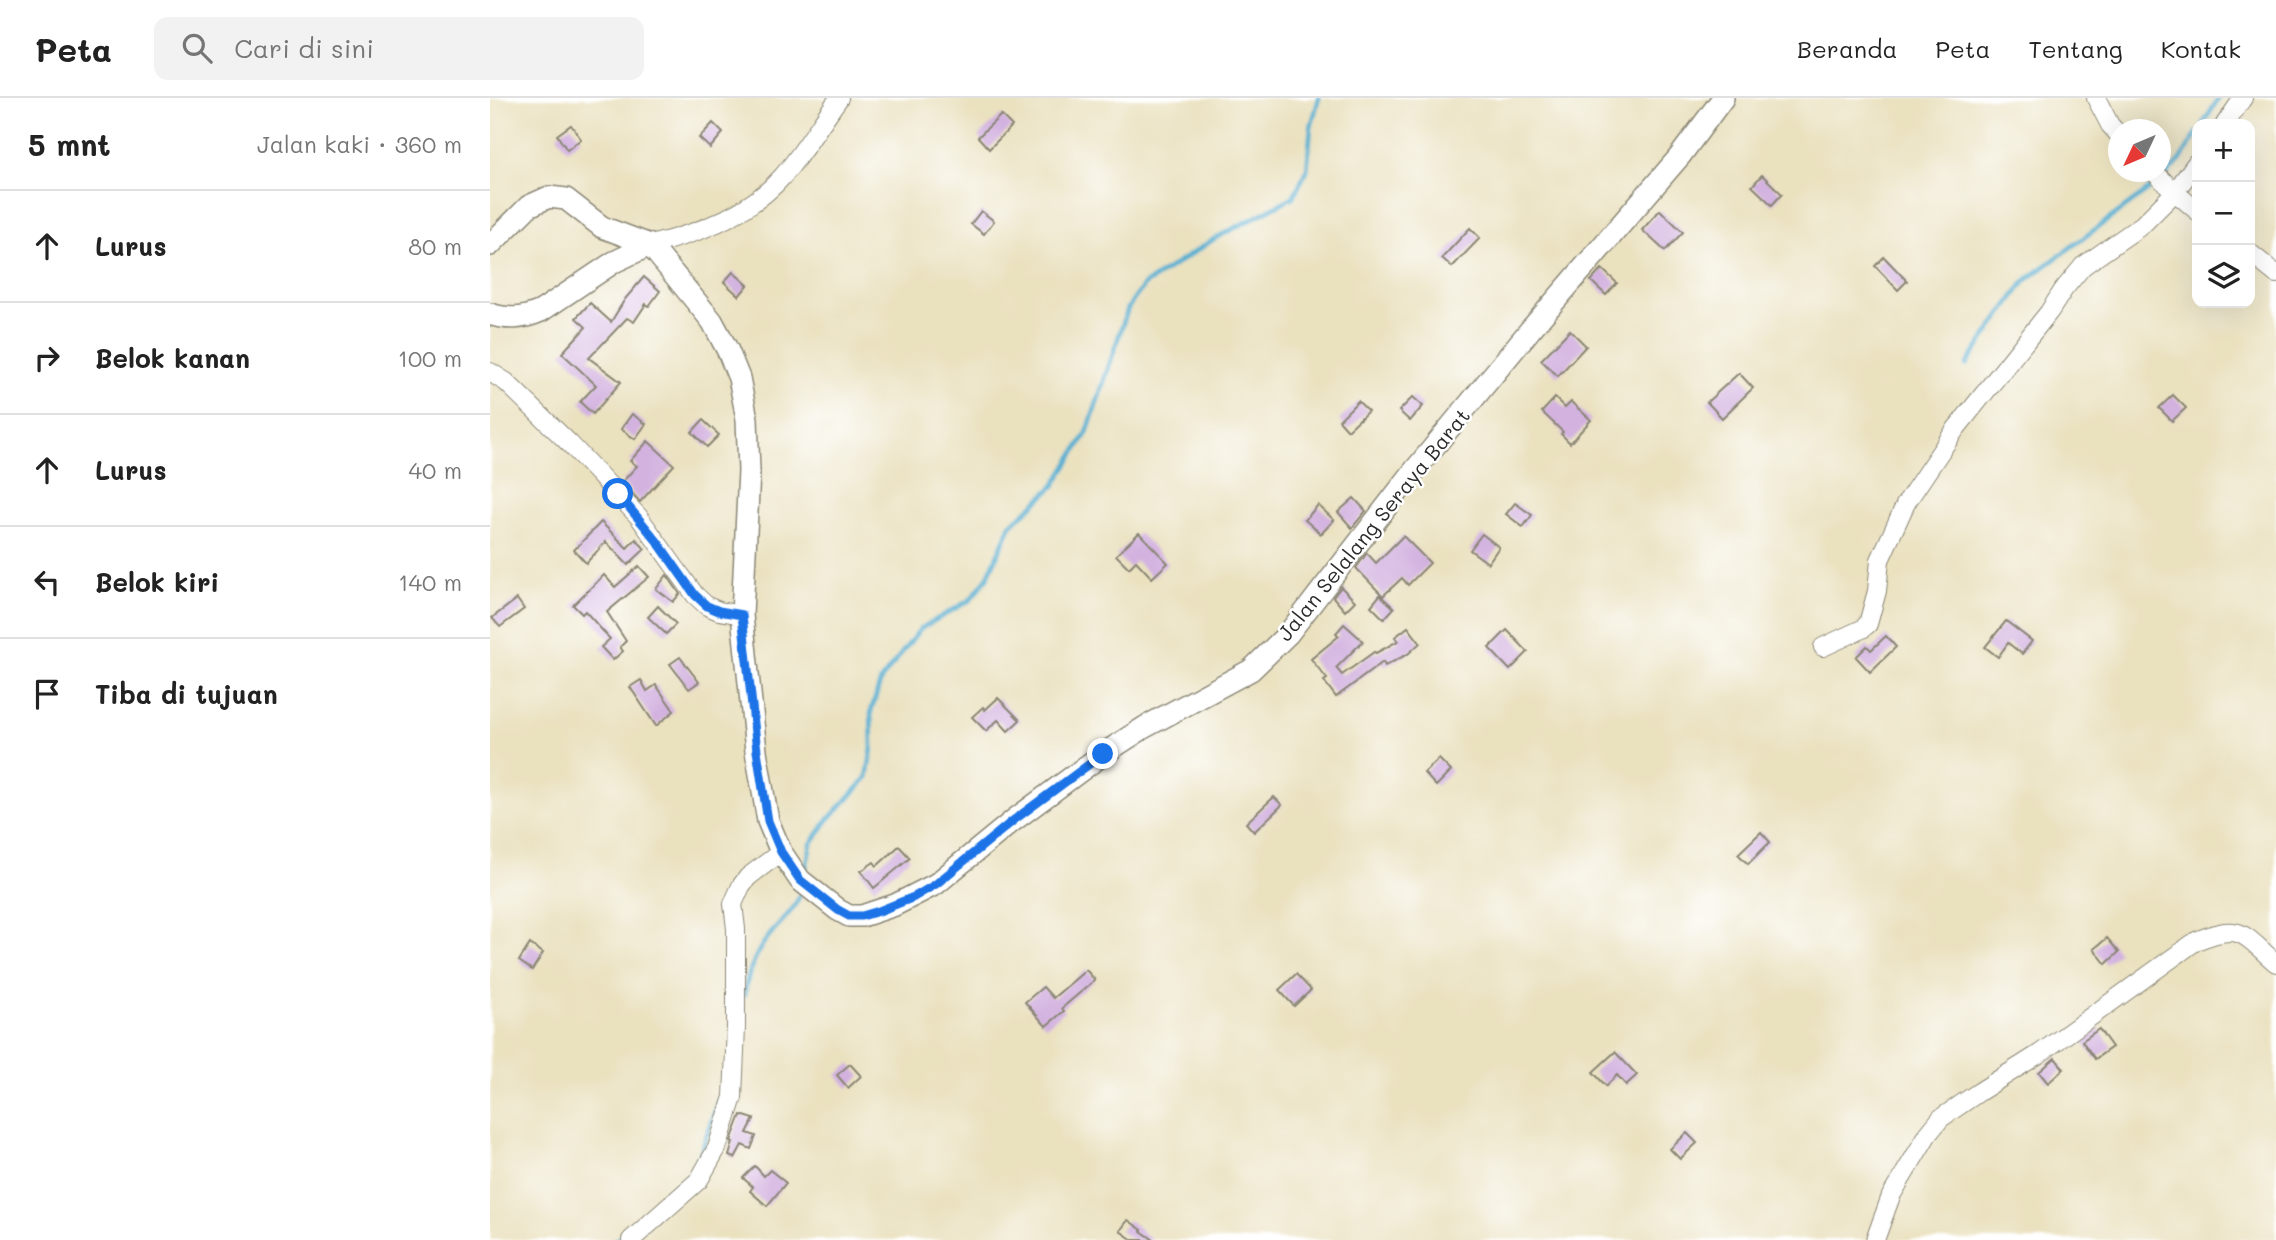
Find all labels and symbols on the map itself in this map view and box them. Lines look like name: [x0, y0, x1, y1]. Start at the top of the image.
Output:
north arrow: [2108, 119, 2171, 182]
street label: Jalan Selalang Seraya Barat: [1271, 402, 1475, 646]
route start: [602, 478, 633, 509]
route end: [1087, 738, 1118, 769]

